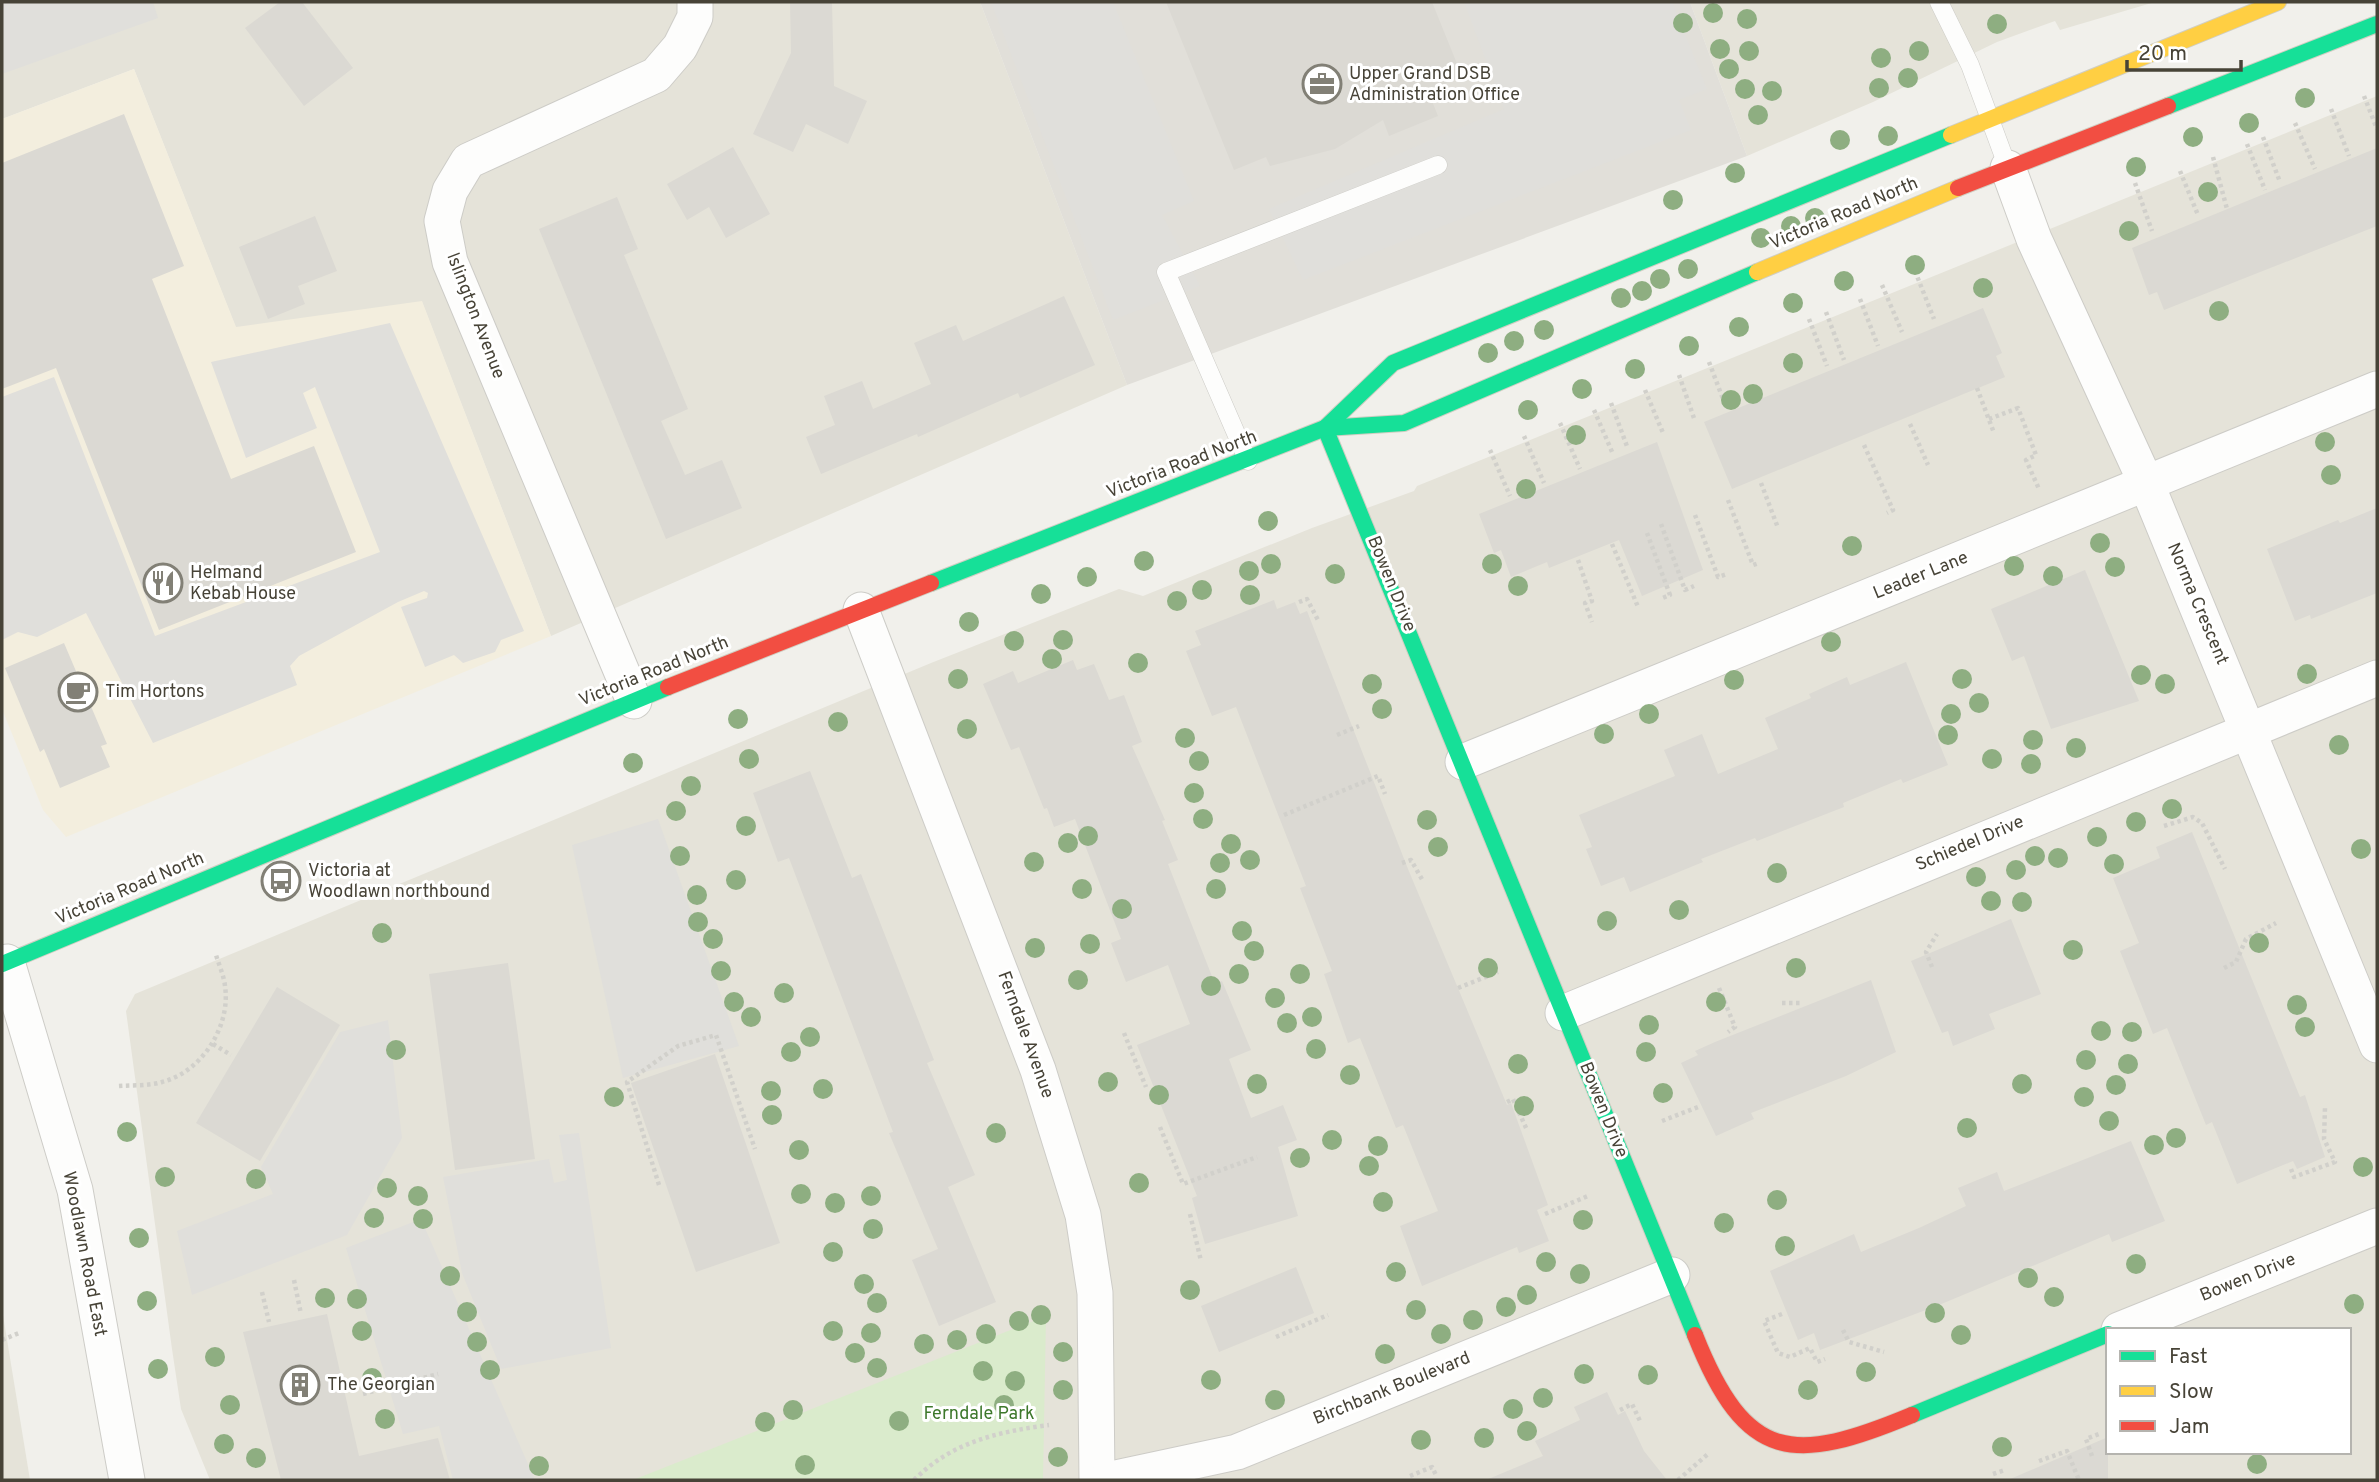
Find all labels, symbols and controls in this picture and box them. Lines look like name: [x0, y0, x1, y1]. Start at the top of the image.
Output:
scale bar: [2127, 28, 2241, 72]
text: 20 m: [2138, 41, 2187, 68]
office icon: Upper Grand DSB Administration Office: [1301, 63, 1343, 105]
place label: Upper Grand DSB Administration Office: [1349, 63, 1520, 107]
street label: Victoria Road North: [1766, 172, 1922, 256]
street label: Islington Avenue: [440, 250, 510, 382]
street label: Victoria Road North: [1103, 426, 1261, 504]
street label: Bowen Drive: [1361, 533, 1421, 635]
street label: Norma Crescent: [2161, 540, 2233, 668]
street label: Leader Lane: [1870, 547, 1972, 605]
restaurant icon: Helmand Kebab House: [142, 562, 184, 604]
place label: Helmand Kebab House: [190, 562, 296, 606]
street label: Victoria Road North: [576, 631, 732, 713]
cafe icon: Tim Hortons: [57, 671, 99, 713]
place label: Tim Hortons: [105, 681, 205, 704]
street label: Schiedel Drive: [1912, 811, 2028, 877]
street label: Victoria Road North: [52, 847, 208, 931]
bus stop icon: Victoria at Woodlawn northbound: [260, 860, 302, 902]
place label: Victoria at Woodlawn northbound: [308, 860, 490, 904]
street label: Ferndale Avenue: [991, 968, 1059, 1102]
street label: Bowen Drive: [1573, 1059, 1633, 1161]
street label: Woodlawn Road East: [57, 1169, 111, 1339]
street label: Bowen Drive: [2197, 1248, 2299, 1308]
legend: [2106, 1328, 2351, 1454]
text: Fast: [2169, 1344, 2208, 1371]
street label: Birchbank Boulevard: [1310, 1347, 1474, 1431]
building icon: The Georgian: [279, 1364, 321, 1406]
place label: The Georgian: [327, 1374, 435, 1397]
text: Slow: [2169, 1379, 2214, 1406]
park label: Ferndale Park: [923, 1403, 1035, 1426]
text: Jam: [2169, 1414, 2210, 1441]

